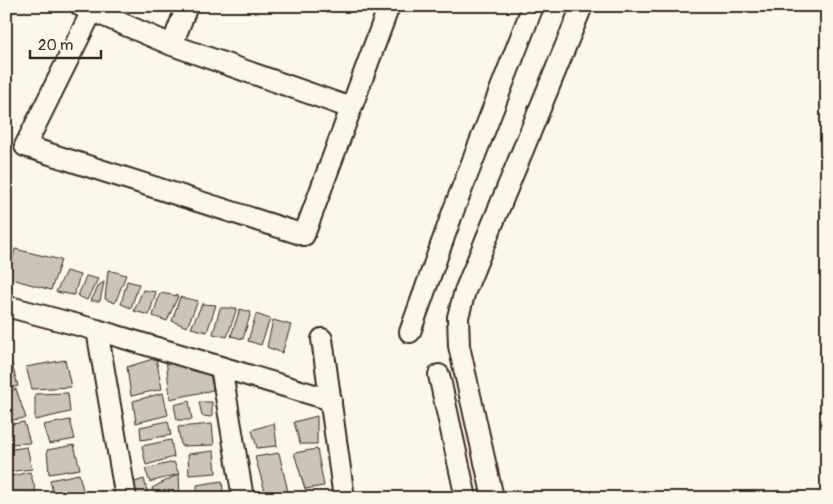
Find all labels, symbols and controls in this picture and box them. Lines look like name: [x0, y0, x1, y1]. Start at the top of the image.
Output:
scale bar: [30, 28, 101, 60]
text: 20 m: [38, 36, 73, 55]

